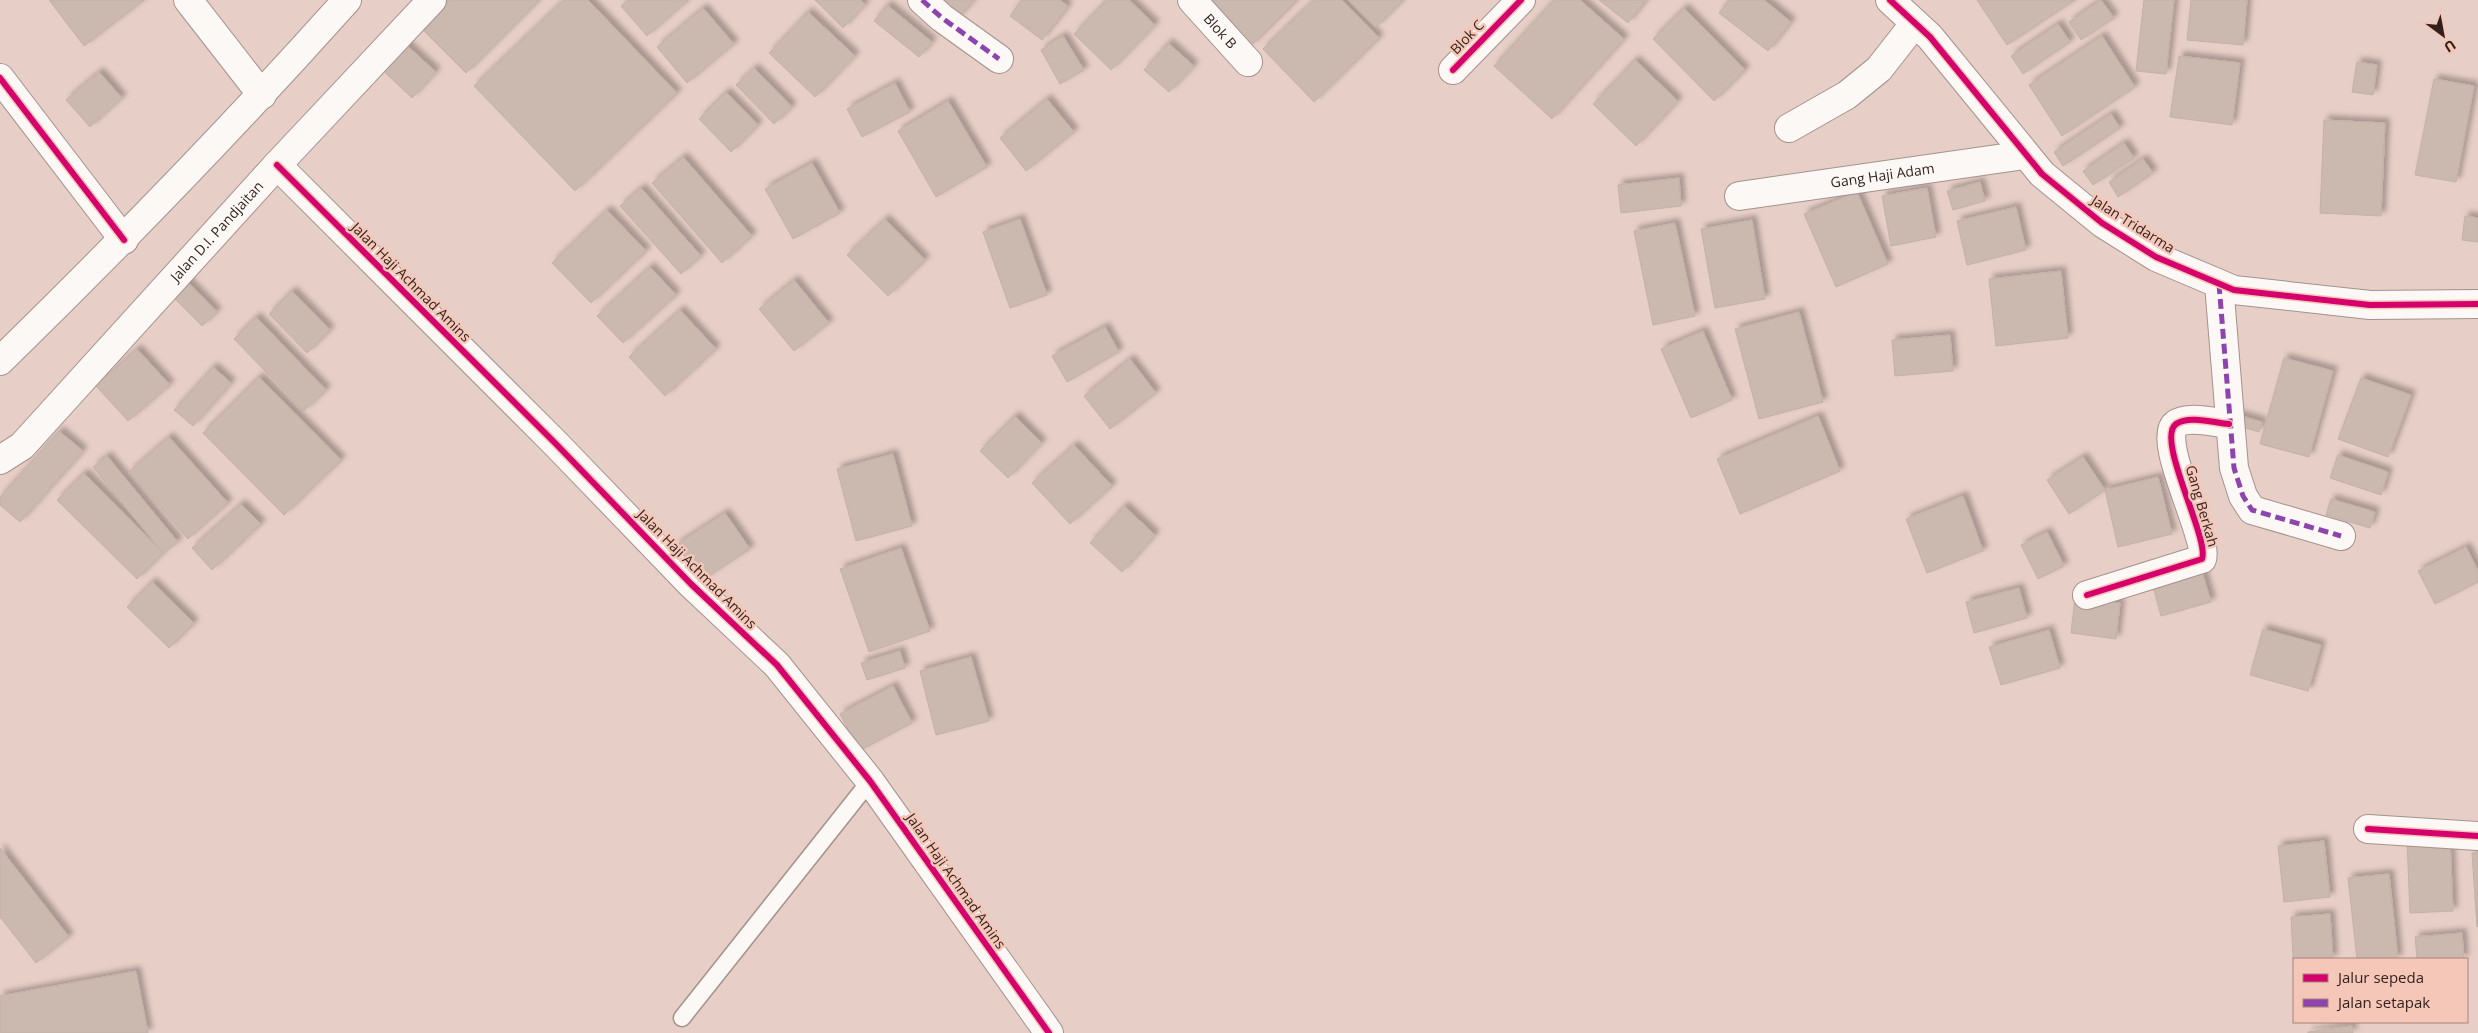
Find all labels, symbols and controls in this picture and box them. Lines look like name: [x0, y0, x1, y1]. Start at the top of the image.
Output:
street label: Blok B: [1200, 9, 1241, 52]
north arrow: [2418, 10, 2468, 60]
street label: Blok C: [1446, 15, 1488, 58]
text: U: [2441, 36, 2460, 57]
street label: Gang Haji Adam: [1829, 158, 1936, 192]
street label: Jalan D.I. Pandjaitan: [164, 177, 267, 287]
street label: Jalan Tridarma: [2086, 189, 2179, 257]
street label: Jalan Haji Achmad Amins: [346, 216, 475, 346]
street label: Gang Berkah: [2182, 463, 2223, 549]
street label: Jalan Haji Achmad Amins: [632, 503, 761, 633]
street label: Jalan Haji Achmad Amins: [901, 807, 1011, 953]
legend: [2293, 958, 2468, 1023]
text: Jalur sepeda: [2336, 967, 2424, 987]
text: Jalan setapak: [2336, 992, 2430, 1012]

